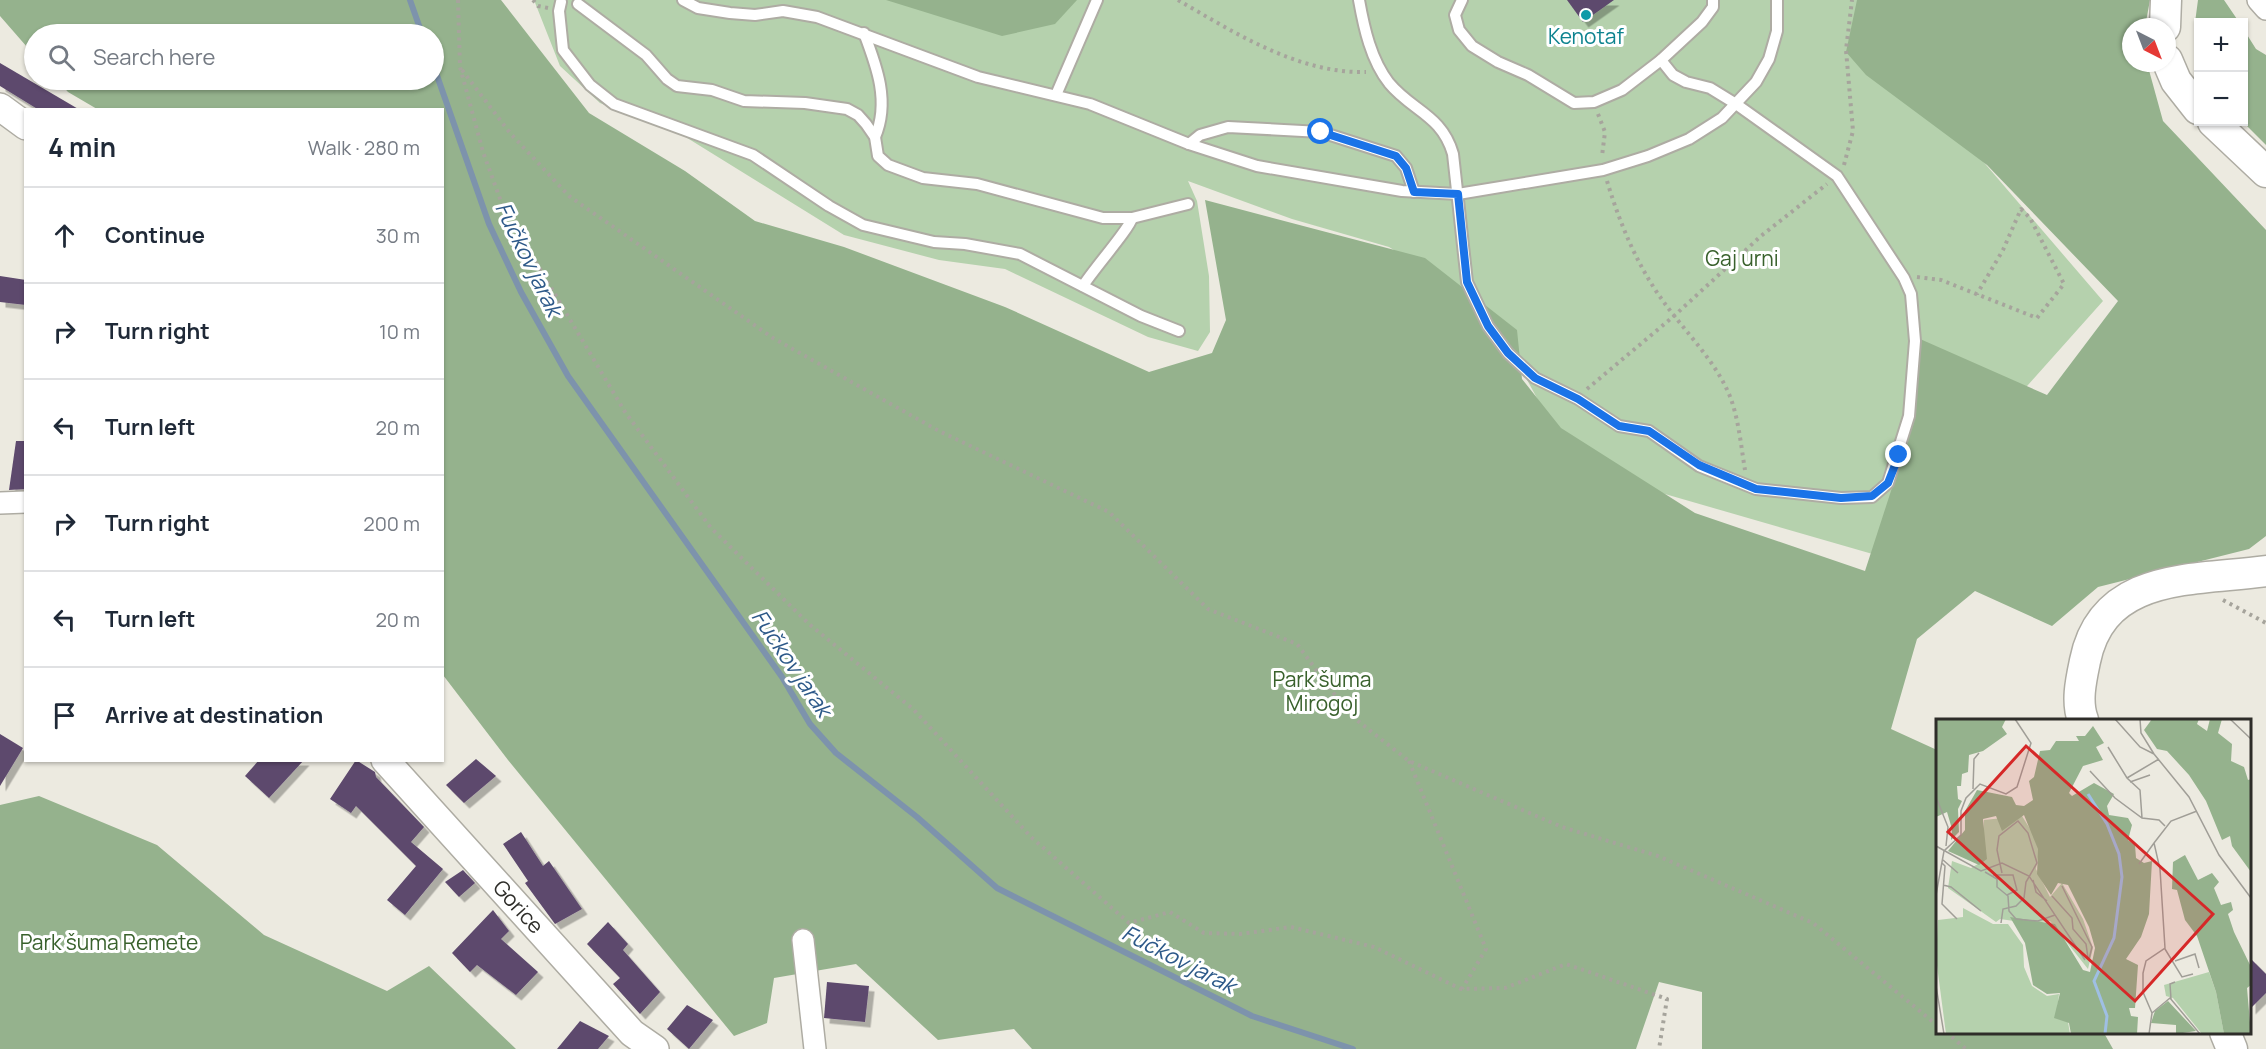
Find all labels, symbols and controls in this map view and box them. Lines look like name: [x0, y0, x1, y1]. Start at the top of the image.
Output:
marker: Kenotaf: [1579, 8, 1593, 22]
north arrow: [2122, 18, 2176, 72]
map controls: [2194, 18, 2248, 126]
button: +: [2194, 18, 2248, 72]
place label: Kenotaf: [1548, 22, 1625, 50]
search box: [24, 24, 444, 90]
icon: search: [45, 41, 78, 74]
text: Search here: [93, 42, 215, 72]
button: −: [2194, 72, 2248, 126]
route start: [1307, 118, 1333, 144]
text: 4 min: [48, 129, 116, 165]
text: Walk · 280 m: [308, 134, 420, 161]
water label: Fučkov jarak: [488, 197, 571, 324]
icon: ahead: [48, 219, 81, 252]
text: Continue: [105, 220, 205, 250]
text: 30 m: [376, 222, 420, 249]
park label: Gaj urni: [1705, 244, 1779, 272]
icon: right: [48, 315, 81, 348]
text: Turn right: [105, 316, 210, 346]
text: 10 m: [379, 318, 420, 345]
icon: left: [48, 411, 81, 444]
text: Turn left: [105, 412, 195, 442]
text: 20 m: [375, 414, 420, 441]
route end: [1885, 441, 1911, 467]
icon: right: [48, 507, 81, 540]
text: Turn right: [105, 508, 210, 538]
text: 200 m: [363, 510, 420, 537]
icon: left: [48, 603, 81, 636]
water label: Fučkov jarak: [745, 603, 841, 725]
text: Turn left: [105, 604, 195, 634]
text: 20 m: [375, 606, 420, 633]
park label: Park šuma Mirogoj: [1272, 665, 1372, 717]
icon: arrive: [48, 699, 81, 732]
text: Arrive at destination: [105, 700, 323, 730]
inset map: [1936, 719, 2251, 1034]
street label: Gorice: [487, 873, 550, 939]
water label: Fučkov jarak: [1117, 918, 1244, 1002]
park label: Park šuma Remete: [20, 928, 198, 956]

